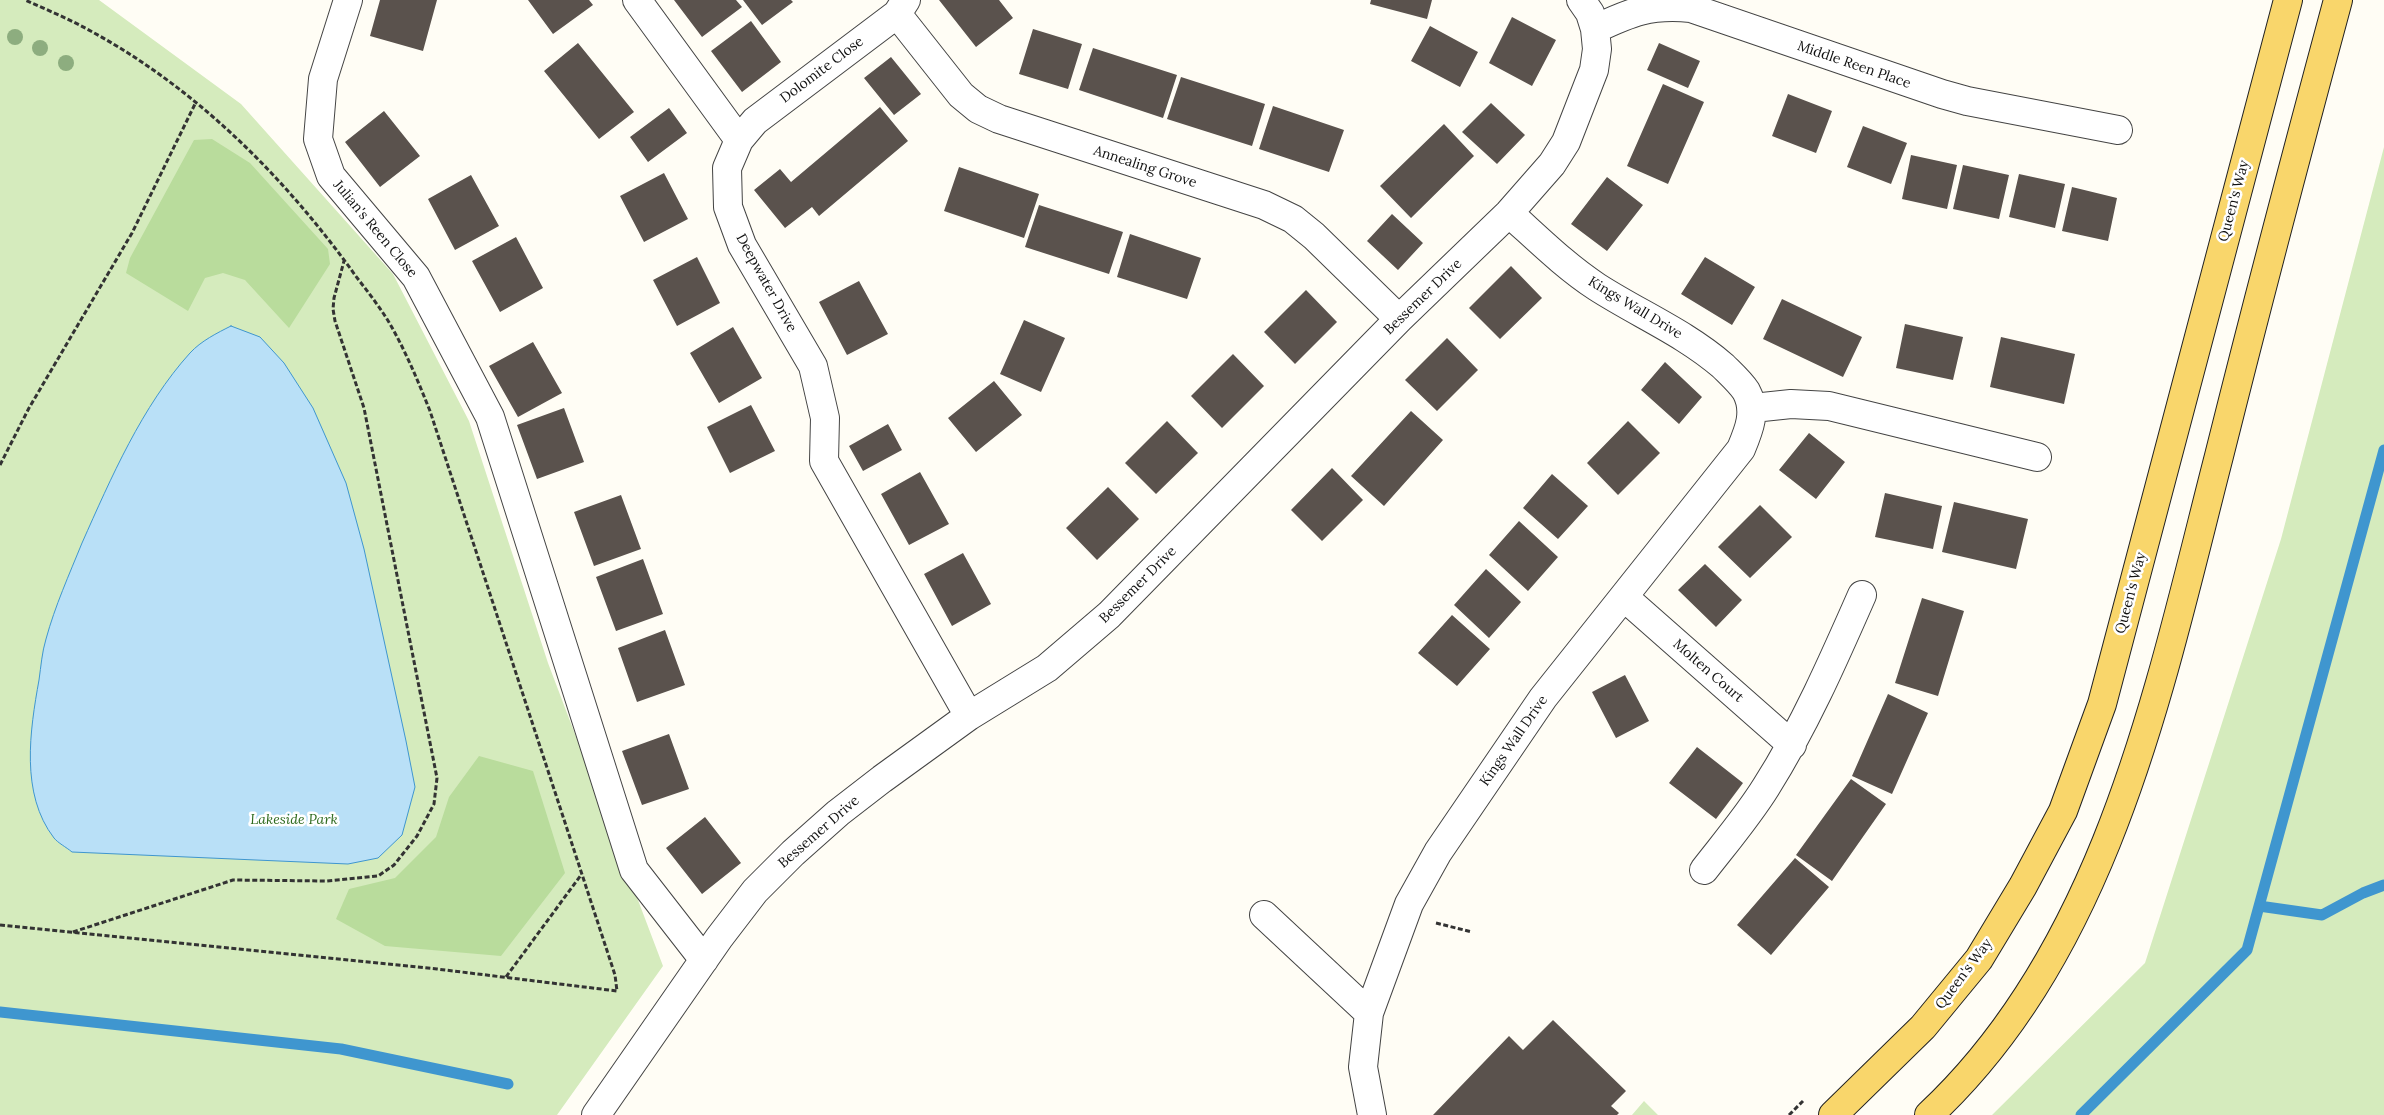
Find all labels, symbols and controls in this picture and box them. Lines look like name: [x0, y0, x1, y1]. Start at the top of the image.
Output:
street label: Dolomite Close: [777, 33, 867, 107]
street label: Middle Reen Place: [1795, 38, 1913, 92]
street label: Annealing Grove: [1091, 142, 1199, 192]
street label: Queen's Way: [2215, 158, 2253, 244]
street label: Julian's Reen Close: [329, 177, 421, 281]
street label: Deepwater Drive: [732, 231, 800, 335]
street label: Bessemer Drive: [1381, 256, 1465, 338]
street label: Kings Wall Drive: [1585, 273, 1685, 343]
street label: Bessemer Drive: [1096, 543, 1180, 627]
street label: Queen's Way: [2112, 550, 2150, 636]
street label: Molten Court: [1669, 636, 1747, 706]
street label: Kings Wall Drive: [1476, 692, 1552, 790]
street label: Bessemer Drive: [775, 792, 863, 872]
park label: Lakeside Park: [250, 812, 338, 828]
street label: Queen's Way: [1932, 935, 1996, 1013]

